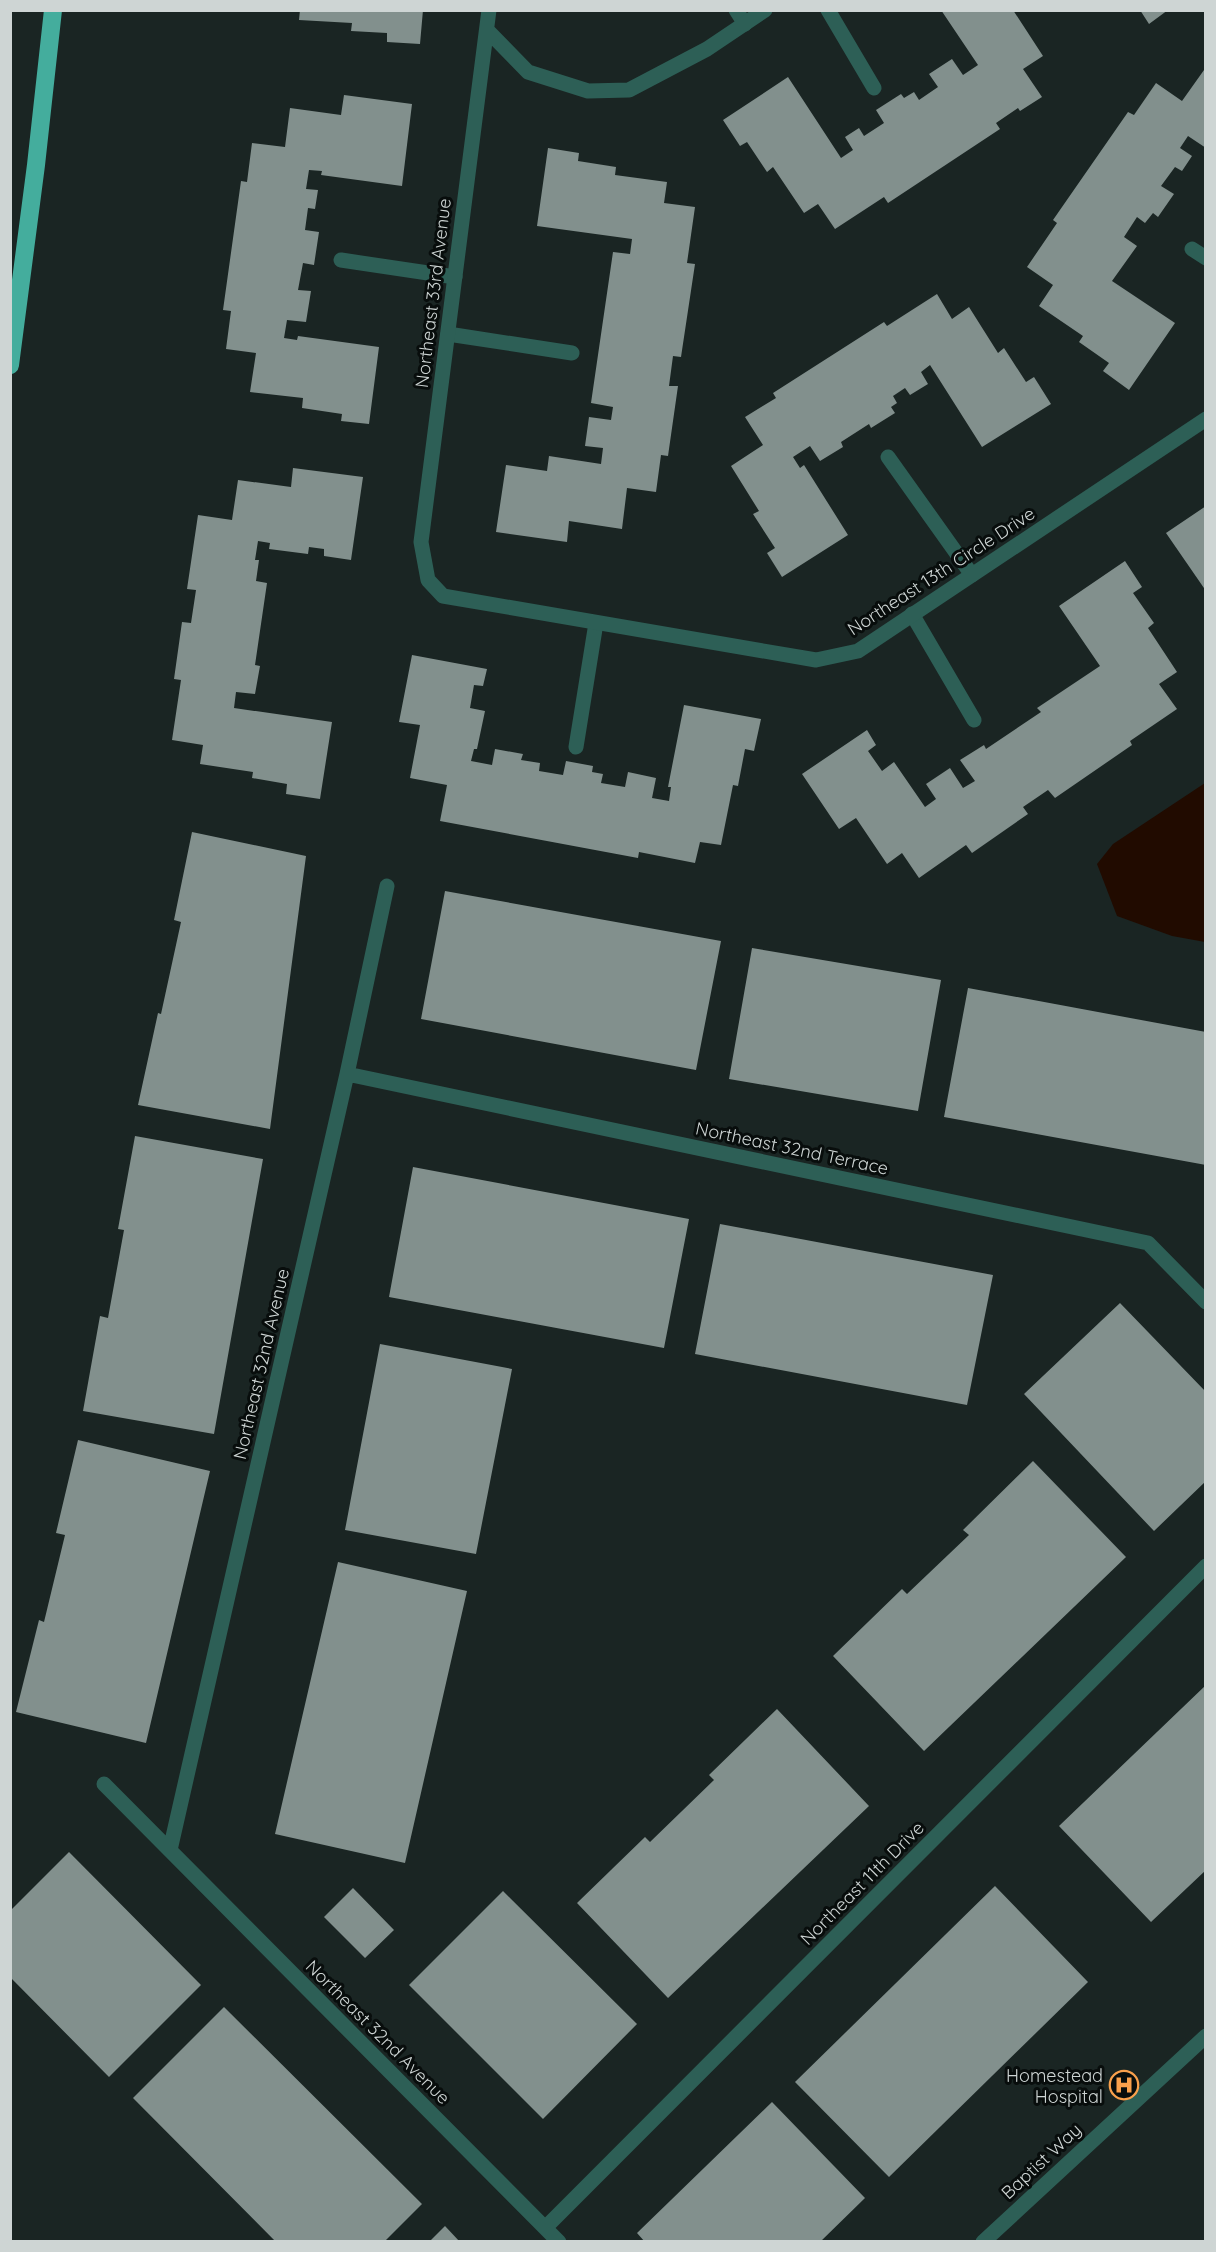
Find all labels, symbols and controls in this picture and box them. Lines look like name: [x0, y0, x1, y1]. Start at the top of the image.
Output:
street label: Northeast 33rd Avenue: [410, 197, 456, 389]
street label: Northeast 13th Circle Drive: [843, 502, 1039, 640]
street label: Northeast 32nd Terrace: [694, 1116, 890, 1180]
street label: Northeast 32nd Avenue: [228, 1266, 294, 1462]
street label: Northeast 11th Drive: [795, 1816, 929, 1950]
street label: Northeast 32nd Avenue: [301, 1955, 455, 2109]
place label: Homestead Hospital: [1006, 2064, 1103, 2108]
hospital icon: Homestead Hospital: [1108, 2069, 1140, 2101]
street label: Baptist Way: [996, 2118, 1086, 2204]

